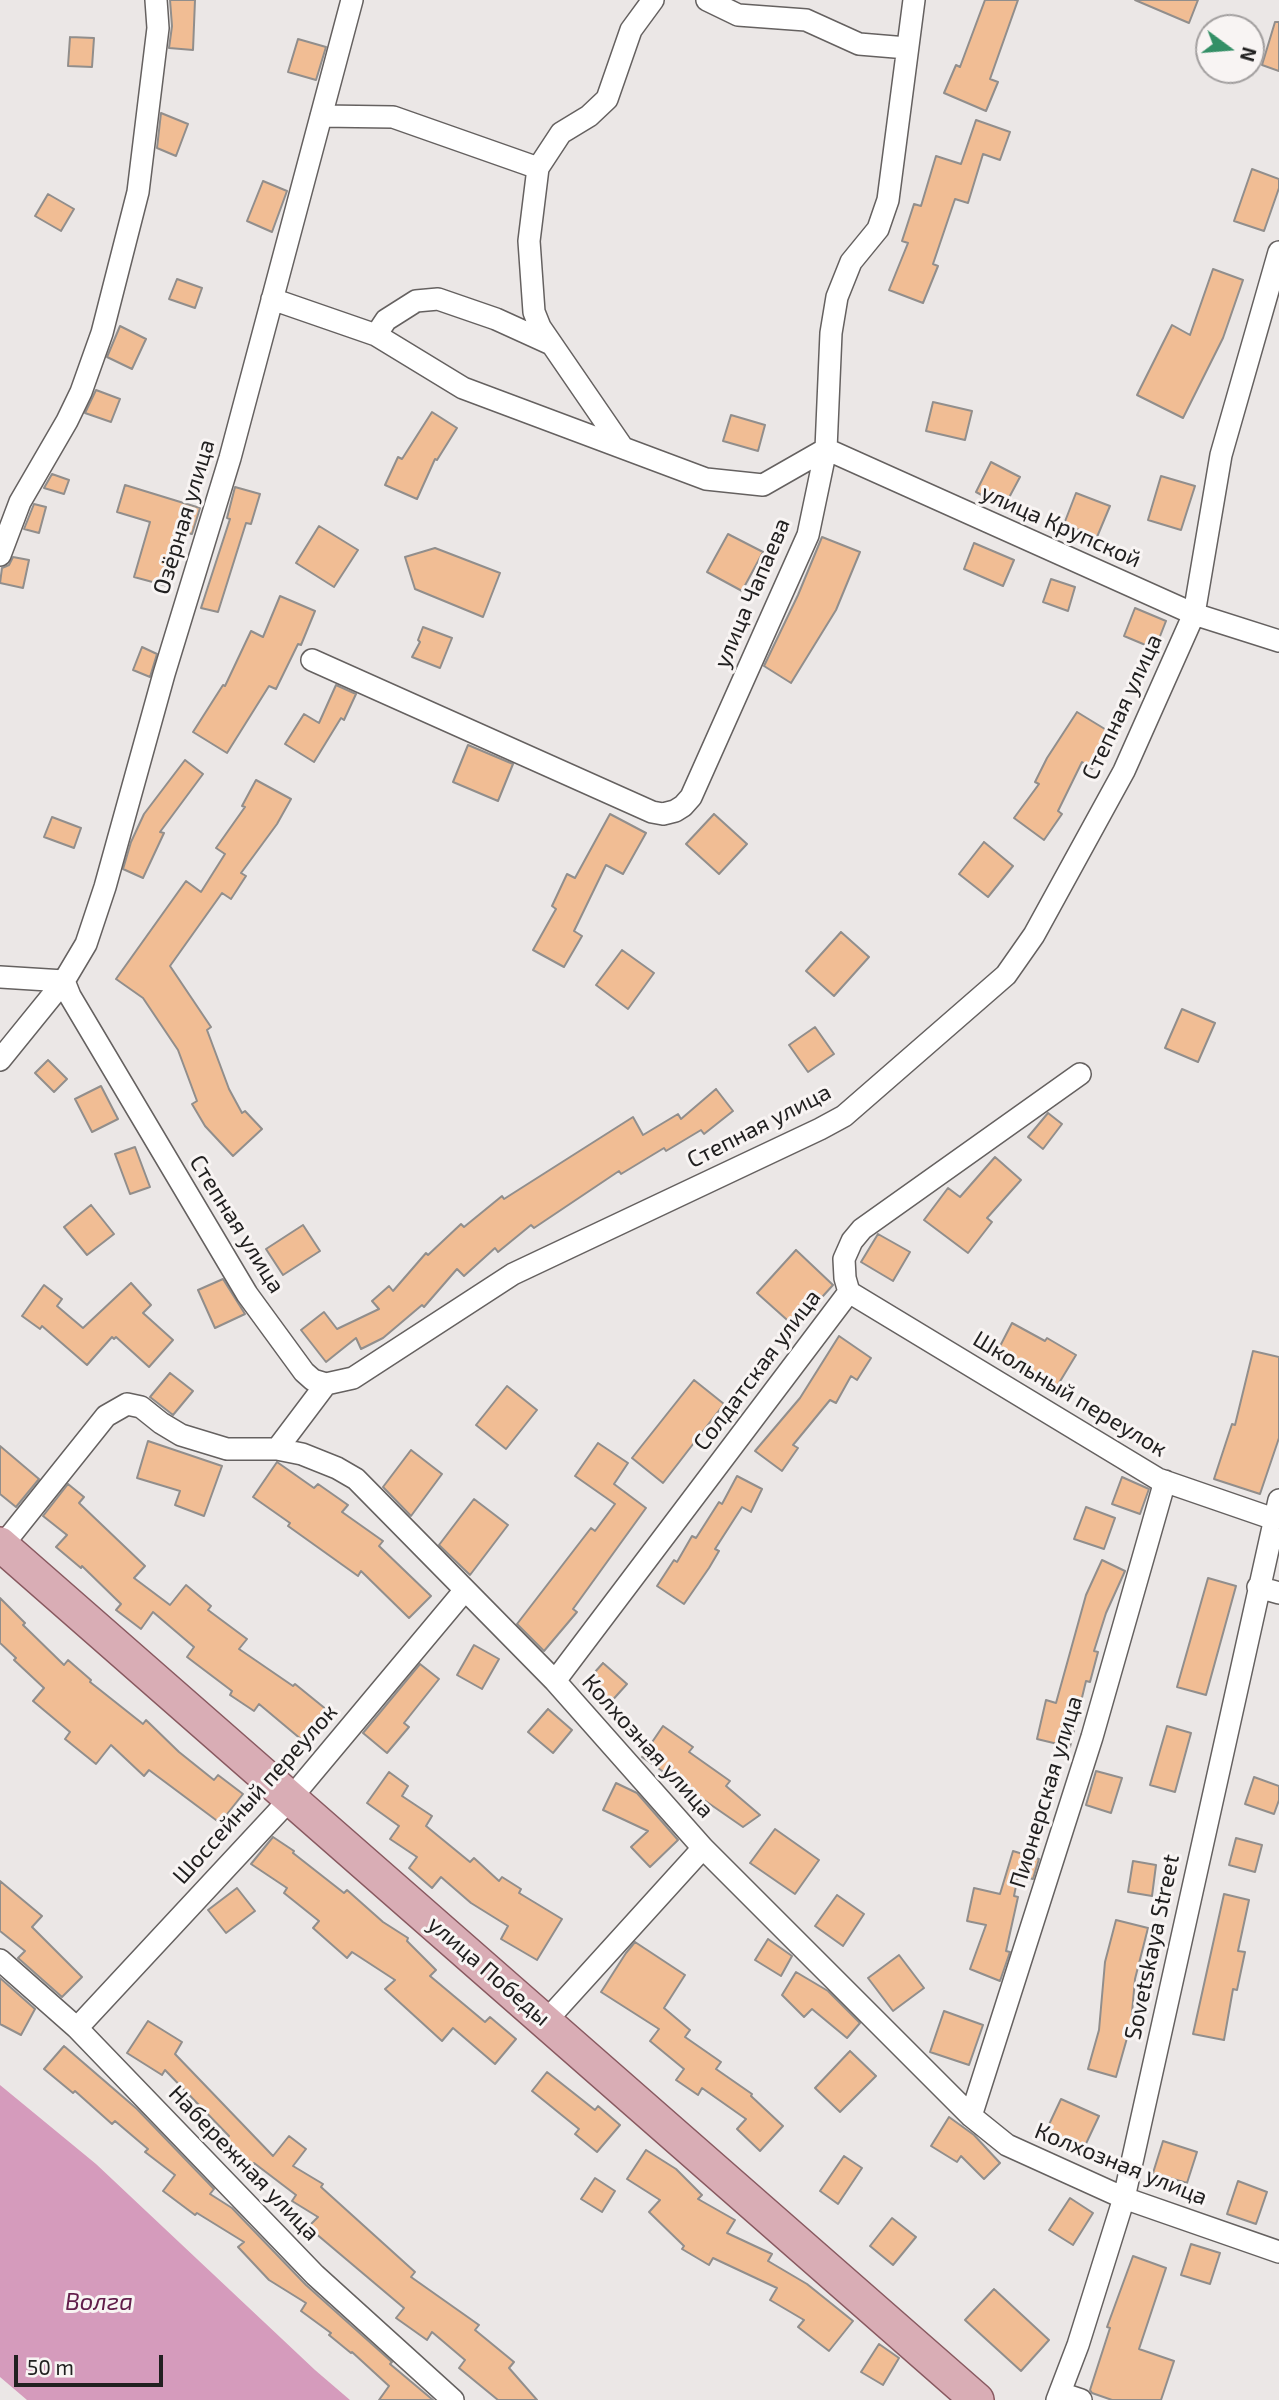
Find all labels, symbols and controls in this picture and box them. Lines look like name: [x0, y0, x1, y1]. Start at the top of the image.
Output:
north arrow: [1195, 14, 1265, 84]
text: N: [1236, 45, 1262, 64]
street label: Озёрная улица: [147, 436, 221, 598]
street label: улица Крупской: [977, 478, 1145, 574]
street label: улица Чапаева: [708, 514, 796, 672]
street label: Степная улица: [1076, 630, 1168, 784]
street label: Степная улица: [682, 1078, 836, 1174]
street label: Степная улица: [183, 1150, 291, 1298]
street label: Солдатская улица: [688, 1284, 826, 1456]
street label: Школьный переулок: [968, 1325, 1172, 1463]
street label: Колхозная улица: [576, 1668, 720, 1824]
street label: Пионерская улица: [1004, 1693, 1088, 1891]
street label: Шоссейный переулок: [167, 1698, 343, 1890]
street label: Sovetskaya Street: [1119, 1852, 1185, 2042]
street label: улица Победы: [422, 1910, 556, 2032]
street label: Набережная улица: [163, 2080, 325, 2246]
street label: Колхозная улица: [1031, 2117, 1211, 2211]
water label: Волга: [65, 2288, 133, 2316]
scale bar: [18, 2340, 166, 2384]
text: 50 m: [27, 2354, 74, 2379]

